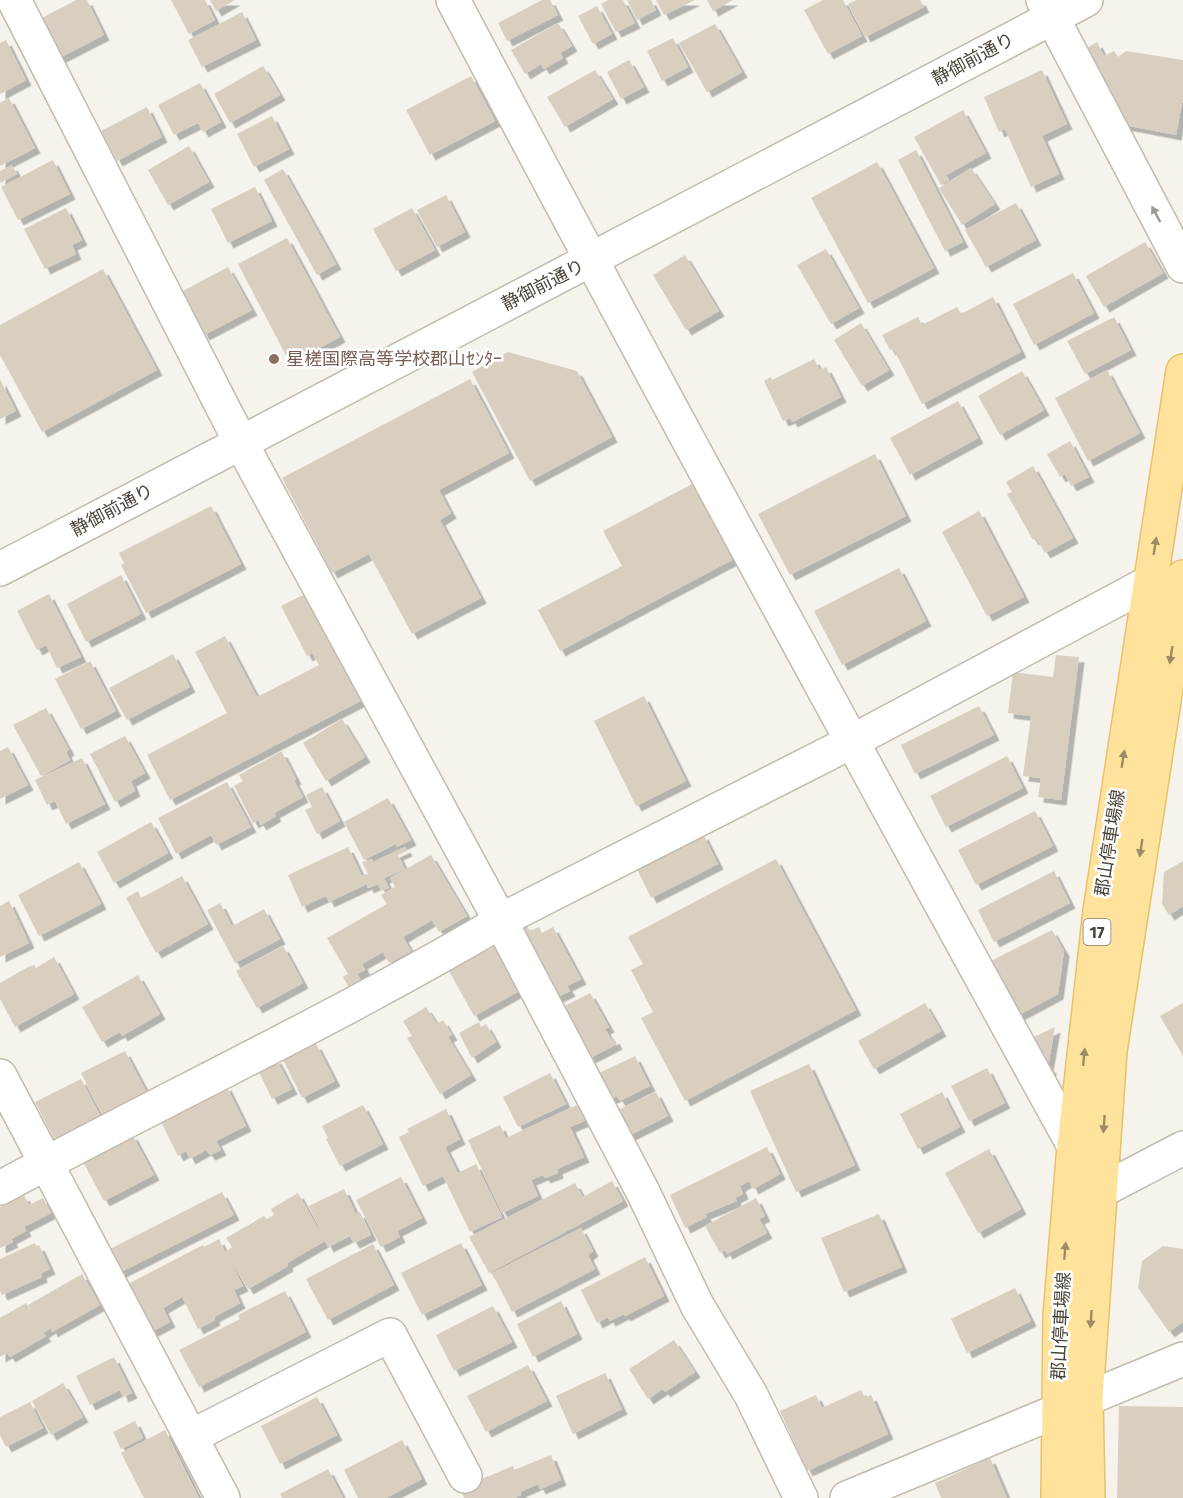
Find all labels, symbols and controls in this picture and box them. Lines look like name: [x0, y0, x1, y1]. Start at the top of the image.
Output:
street label: 静御前通り: [928, 28, 1018, 90]
one-way arrow: [1151, 205, 1161, 222]
street label: 静御前通り: [498, 255, 588, 315]
place label: 星槎国際高等学校郡山ｾﾝﾀｰ: [286, 348, 502, 370]
marker: 星槎国際高等学校郡山ｾﾝﾀｰ: [267, 352, 281, 366]
street label: 静御前通り: [67, 479, 157, 541]
one-way arrow: [1151, 536, 1160, 555]
one-way arrow: [1166, 646, 1175, 665]
one-way arrow: [1118, 750, 1127, 769]
street label: 郡山停車場線: [1091, 788, 1129, 898]
one-way arrow: [1137, 838, 1146, 857]
road number: 17: [1084, 919, 1110, 945]
one-way arrow: [1079, 1047, 1088, 1066]
one-way arrow: [1099, 1115, 1109, 1134]
one-way arrow: [1060, 1241, 1070, 1260]
street label: 郡山停車場線: [1047, 1271, 1075, 1381]
one-way arrow: [1086, 1309, 1096, 1328]

